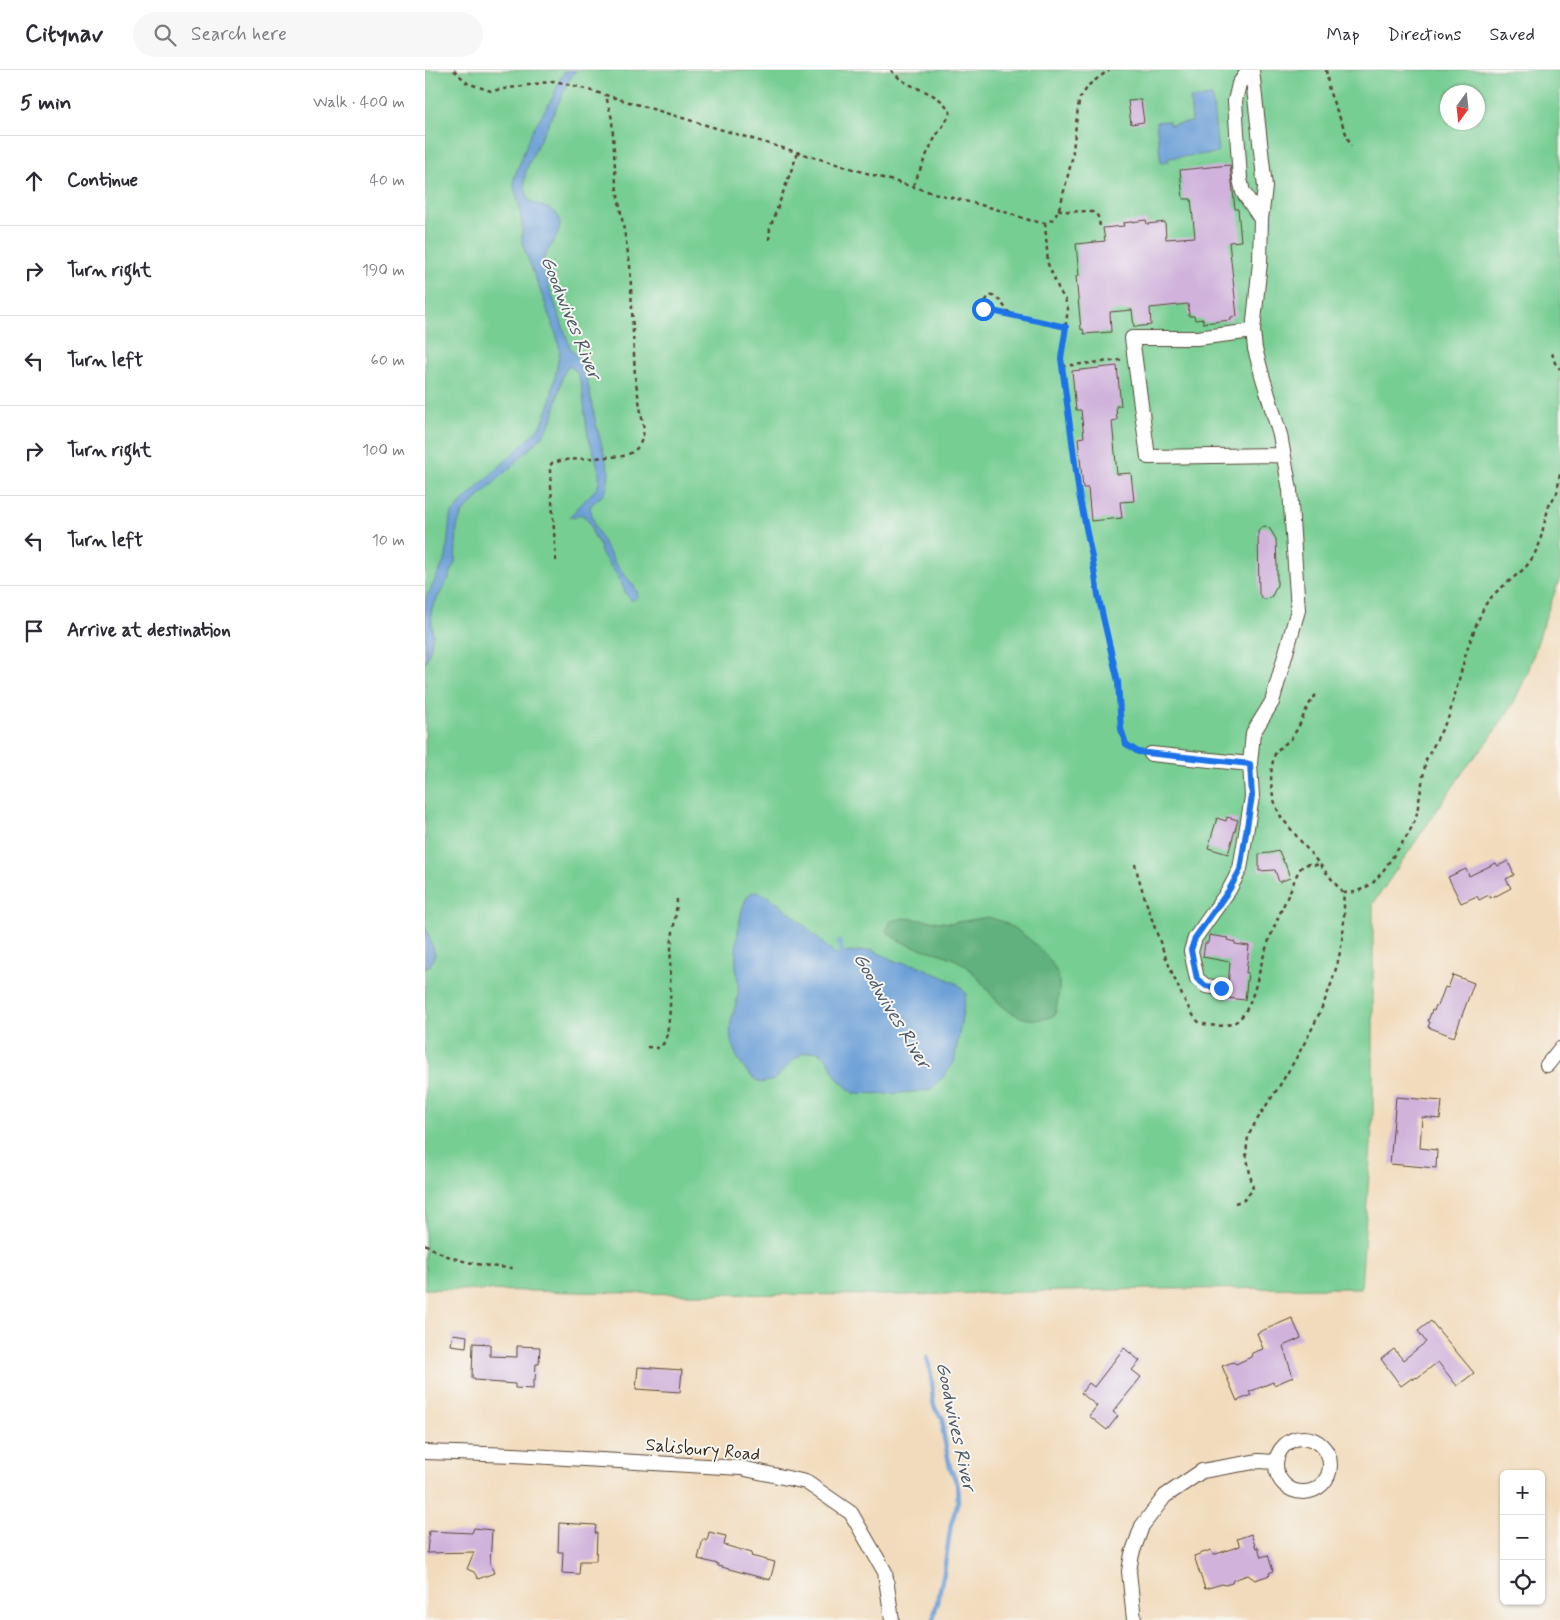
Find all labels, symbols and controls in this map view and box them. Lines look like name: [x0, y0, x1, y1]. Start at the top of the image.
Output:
search box: [133, 12, 483, 57]
text: Citynav: [25, 19, 103, 50]
icon: search: [151, 21, 179, 49]
text: Search here: [191, 22, 287, 47]
text: Map: [1327, 23, 1360, 47]
text: Directions: [1388, 23, 1462, 47]
text: Saved: [1490, 23, 1535, 47]
north arrow: [1440, 85, 1485, 130]
text: 5 min: [20, 89, 72, 117]
text: Walk · 400 m: [313, 92, 405, 113]
icon: ahead: [20, 167, 48, 195]
text: Continue: [67, 168, 138, 193]
text: 40 m: [369, 170, 405, 191]
water label: Goodwives River: [534, 252, 608, 386]
icon: right: [20, 257, 48, 285]
text: Turn right: [67, 258, 151, 283]
text: 190 m: [362, 260, 405, 281]
route start: [972, 298, 995, 321]
icon: left: [20, 347, 48, 375]
text: Turn left: [67, 348, 143, 373]
text: 60 m: [371, 350, 405, 371]
icon: right: [20, 437, 48, 465]
text: Turn right: [67, 438, 151, 463]
text: 100 m: [362, 440, 405, 461]
icon: left: [20, 527, 48, 555]
text: Turn left: [67, 528, 143, 553]
text: 10 m: [372, 530, 405, 551]
icon: arrive: [20, 617, 48, 645]
text: Arrive at destination: [67, 618, 231, 643]
water label: Goodwives River: [847, 948, 938, 1076]
route end: [1210, 977, 1233, 1000]
water label: Goodwives River: [930, 1360, 982, 1496]
street label: Salisbury Road: [645, 1433, 761, 1467]
map controls: [1500, 1470, 1545, 1605]
button: +: [1500, 1470, 1545, 1515]
button: −: [1500, 1515, 1545, 1560]
button: locate: [1500, 1560, 1545, 1605]

